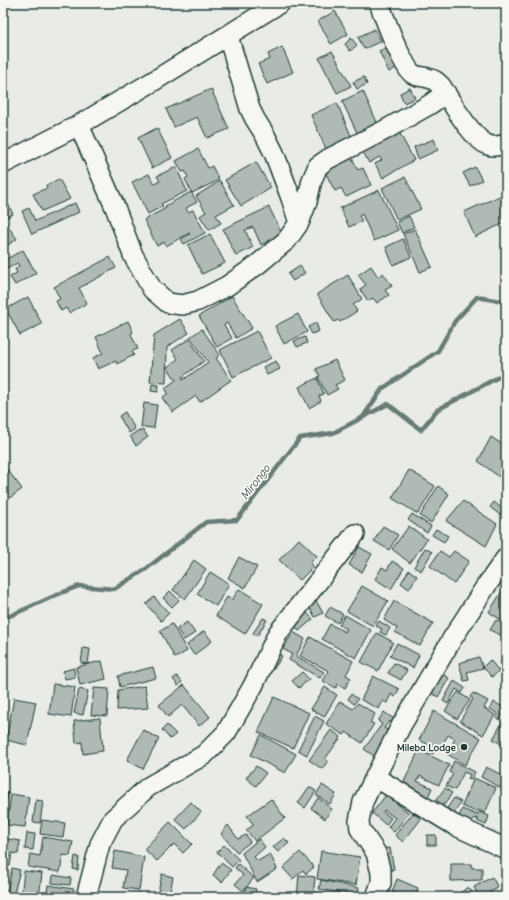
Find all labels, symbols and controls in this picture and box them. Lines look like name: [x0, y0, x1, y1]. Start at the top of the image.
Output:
water label: Mirongo: [237, 461, 273, 502]
place label: Mileba Lodge: [397, 741, 457, 754]
marker: Mileba Lodge: [459, 742, 469, 752]

